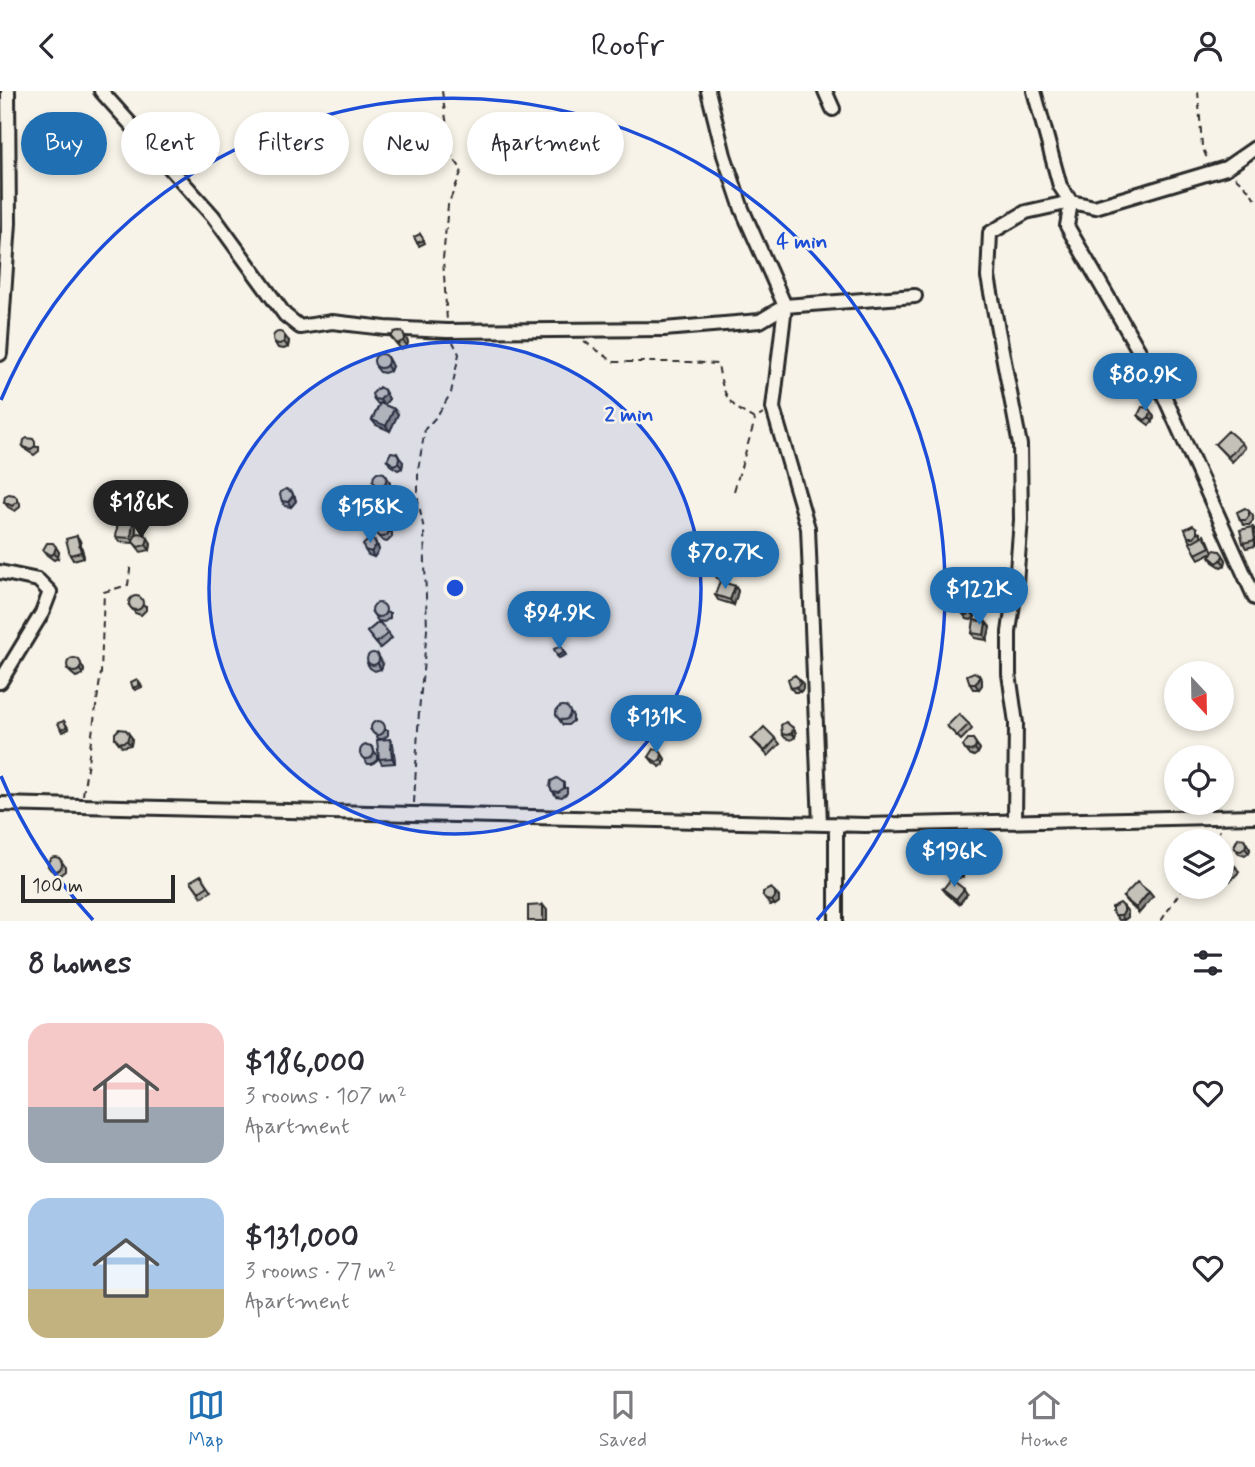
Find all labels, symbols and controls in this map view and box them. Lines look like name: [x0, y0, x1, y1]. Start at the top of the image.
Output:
text: Roofr: [591, 25, 664, 67]
icon: back: [28, 27, 66, 65]
icon: person: [1189, 27, 1227, 65]
chip: Buy: [21, 112, 107, 175]
chip: Rent: [121, 112, 220, 175]
chip: Filters: [234, 112, 349, 175]
chip: New: [363, 112, 453, 175]
chip: Apartment: [467, 112, 624, 175]
text: 4 min: [776, 228, 828, 256]
pin: $80.9K: [1088, 353, 1202, 413]
text: $80.9K: [1109, 361, 1181, 391]
text: 2 min: [604, 401, 654, 429]
pin: $186K: [92, 481, 190, 540]
pin: $158K: [321, 485, 419, 545]
text: $186K: [109, 488, 173, 518]
text: $158K: [338, 493, 402, 523]
pin: $70.7K: [668, 531, 782, 591]
text: $70.7K: [687, 539, 763, 569]
pin: $122K: [930, 567, 1028, 627]
text: $122K: [946, 575, 1012, 605]
centre of rings: [443, 576, 467, 600]
pin: $94.9K: [502, 591, 616, 651]
text: $94.9K: [523, 599, 595, 629]
north arrow: [1164, 661, 1234, 731]
map controls: [1164, 661, 1234, 899]
pin: $131K: [607, 695, 705, 755]
text: $131K: [627, 703, 685, 733]
button: locate: [1164, 745, 1234, 815]
pin: $196K: [905, 829, 1003, 889]
button: layers: [1164, 829, 1234, 899]
text: $196K: [922, 837, 986, 867]
scale bar: [21, 872, 175, 904]
text: 100 m: [32, 874, 83, 899]
text: 8 homes: [28, 944, 131, 983]
icon: filters: [1189, 944, 1227, 982]
text: $186,000: [245, 1043, 365, 1082]
icon: home: [84, 1051, 168, 1135]
icon: heart: [1189, 1074, 1227, 1112]
text: 3 rooms · 107 m²: [245, 1082, 407, 1112]
text: Apartment: [245, 1112, 350, 1142]
text: $131,000: [245, 1218, 359, 1257]
icon: home: [84, 1226, 168, 1310]
icon: heart: [1189, 1249, 1227, 1287]
text: 3 rooms · 77 m²: [245, 1257, 396, 1287]
text: Apartment: [245, 1287, 350, 1317]
tab: Map: [187, 1386, 225, 1453]
tab: Saved: [599, 1386, 647, 1453]
tab: Home: [1021, 1386, 1068, 1453]

